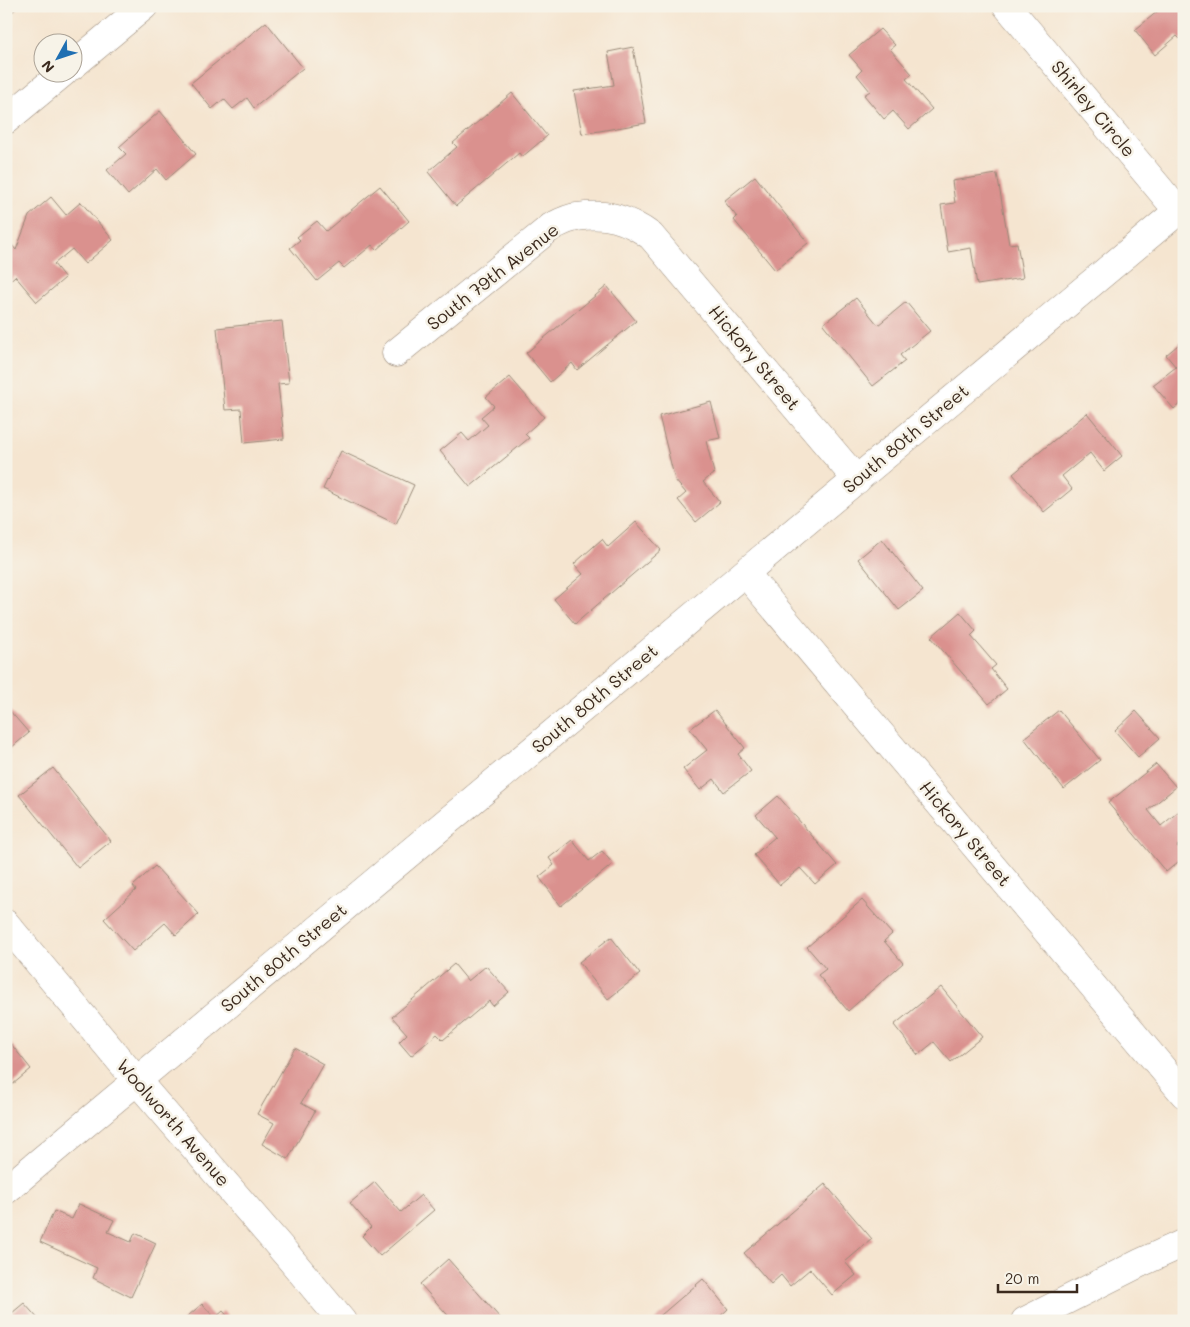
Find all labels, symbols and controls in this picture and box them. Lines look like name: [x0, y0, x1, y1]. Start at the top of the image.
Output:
north arrow: [32, 32, 82, 82]
street label: Shirley Circle: [1046, 55, 1141, 162]
text: N: [37, 56, 58, 77]
street label: South 79th Avenue: [421, 217, 563, 335]
street label: Hickory Street: [704, 300, 806, 415]
street label: South 80th Street: [837, 378, 973, 498]
street label: South 80th Street: [526, 638, 662, 758]
street label: Hickory Street: [915, 776, 1017, 891]
street label: South 80th Street: [215, 897, 351, 1017]
street label: Woolworth Avenue: [112, 1054, 236, 1191]
scale bar: [998, 1262, 1076, 1294]
text: 20 m: [1005, 1268, 1039, 1288]

